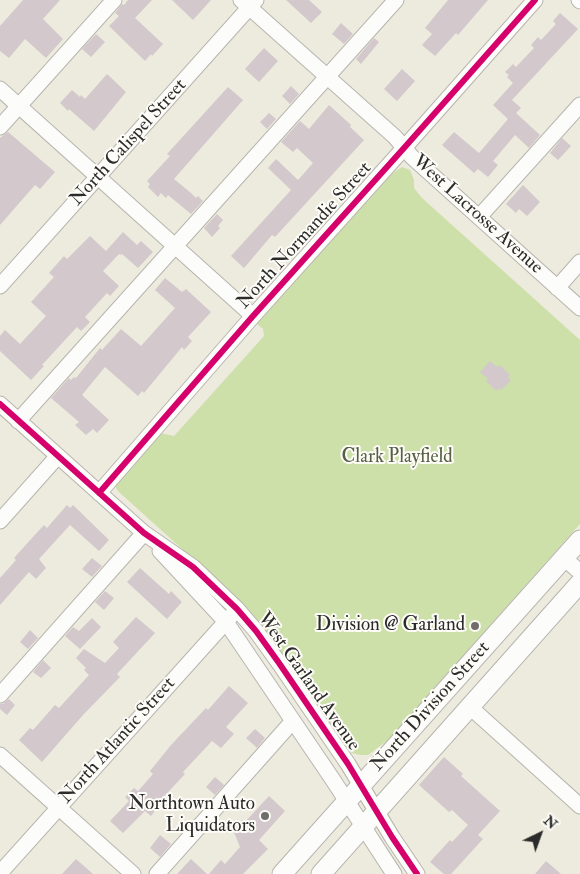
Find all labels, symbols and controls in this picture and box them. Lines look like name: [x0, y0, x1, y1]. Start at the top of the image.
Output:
street label: North Calispel Street: [66, 75, 192, 211]
street label: West Lacrosse Avenue: [407, 150, 547, 280]
street label: North Normandie Street: [233, 158, 377, 314]
park label: Clark Playfield: [341, 447, 453, 469]
street label: West Garland Avenue: [252, 608, 364, 756]
place label: Division @ Garland: [316, 615, 465, 637]
marker: Division @ Garland: [469, 620, 481, 632]
street label: North Division Street: [367, 637, 495, 777]
street label: North Atlantic Street: [55, 673, 181, 809]
place label: Northtown Auto Liquidators: [129, 794, 255, 838]
north arrow: [515, 809, 565, 859]
marker: Northtown Auto Liquidators: [259, 810, 271, 822]
text: N: [540, 812, 561, 833]

